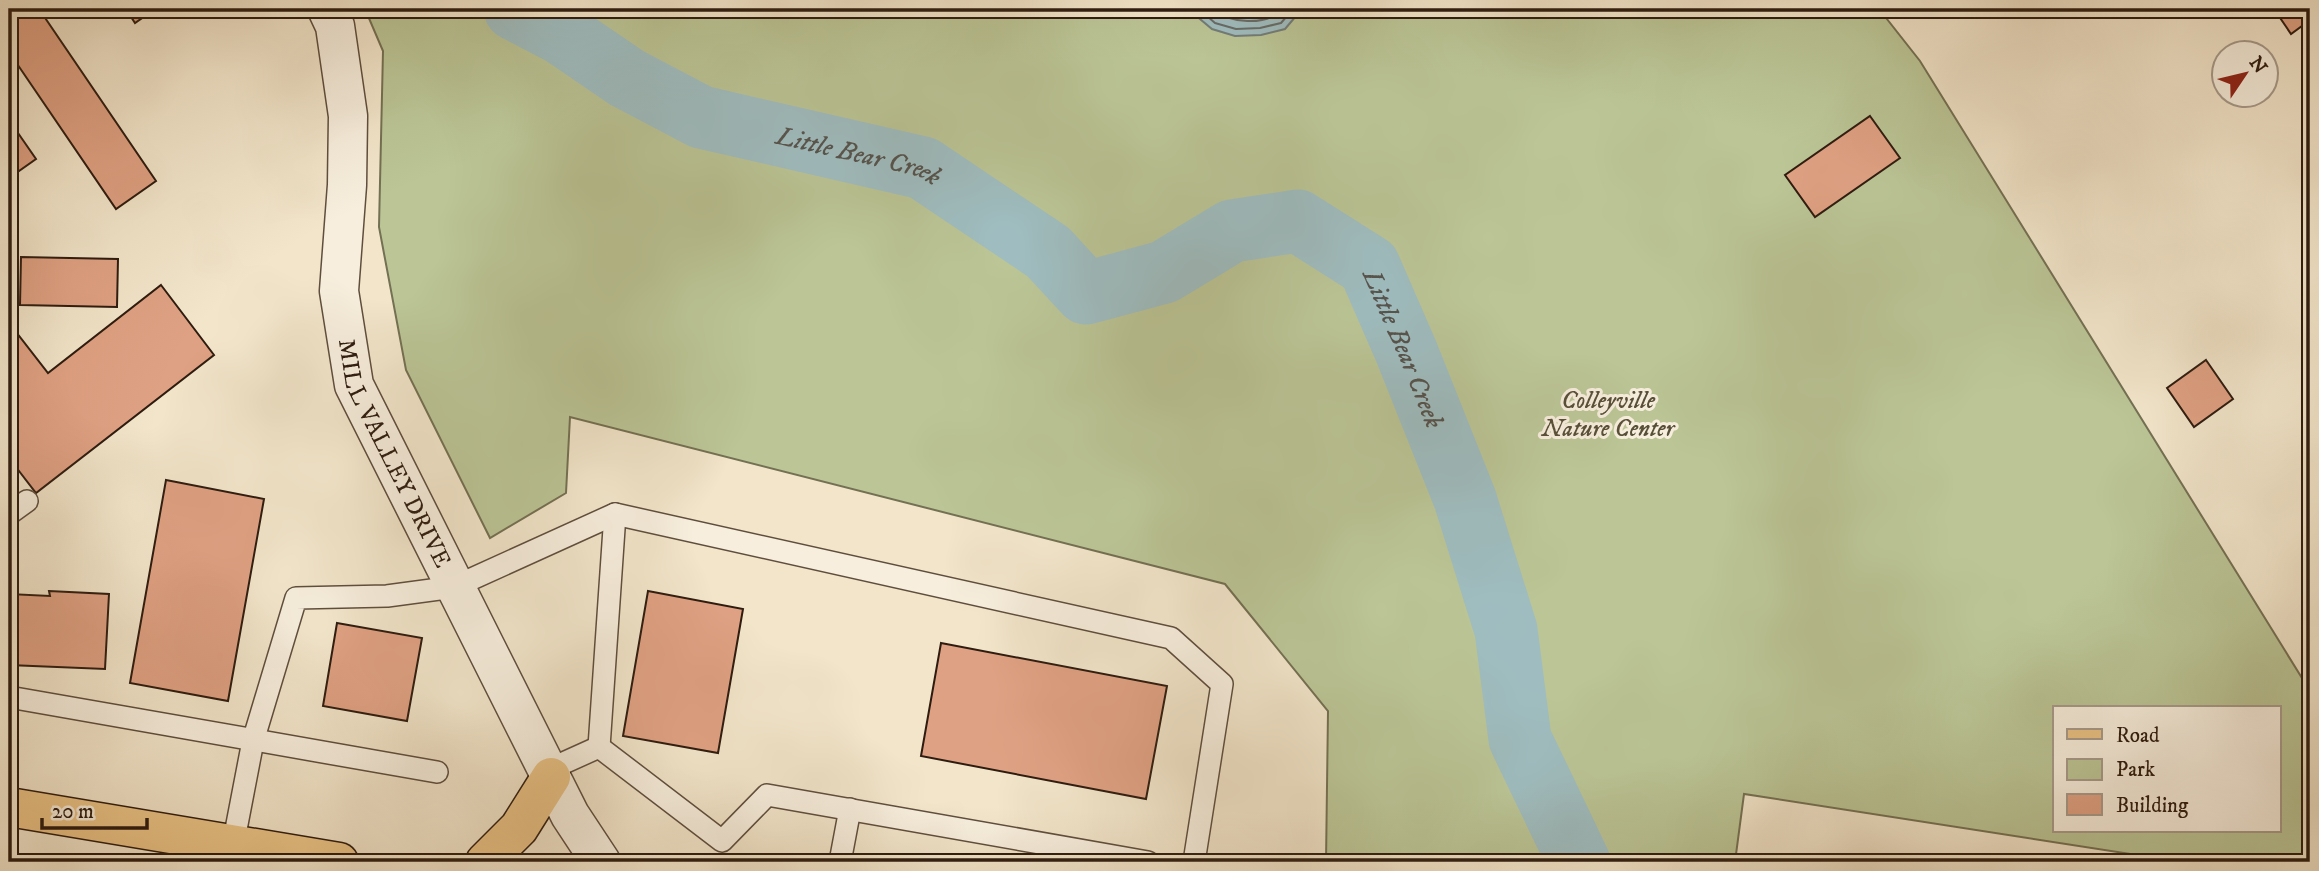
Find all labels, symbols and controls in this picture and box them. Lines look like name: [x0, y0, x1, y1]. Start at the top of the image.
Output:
north arrow: [2210, 38, 2280, 108]
text: N: [2244, 52, 2272, 78]
water label: Little Bear Creek: [771, 119, 948, 194]
water label: Little Bear Creek: [1354, 262, 1450, 433]
street label: MILL VALLEY DRIVE: [331, 337, 457, 573]
park label: Colleyville Nature Center: [1540, 386, 1676, 444]
legend: [2053, 706, 2280, 832]
text: Road: [2116, 723, 2160, 749]
text: Park: [2116, 757, 2156, 783]
scale bar: [42, 787, 147, 831]
text: Building: [2116, 793, 2189, 819]
text: 20 m: [52, 799, 94, 825]

